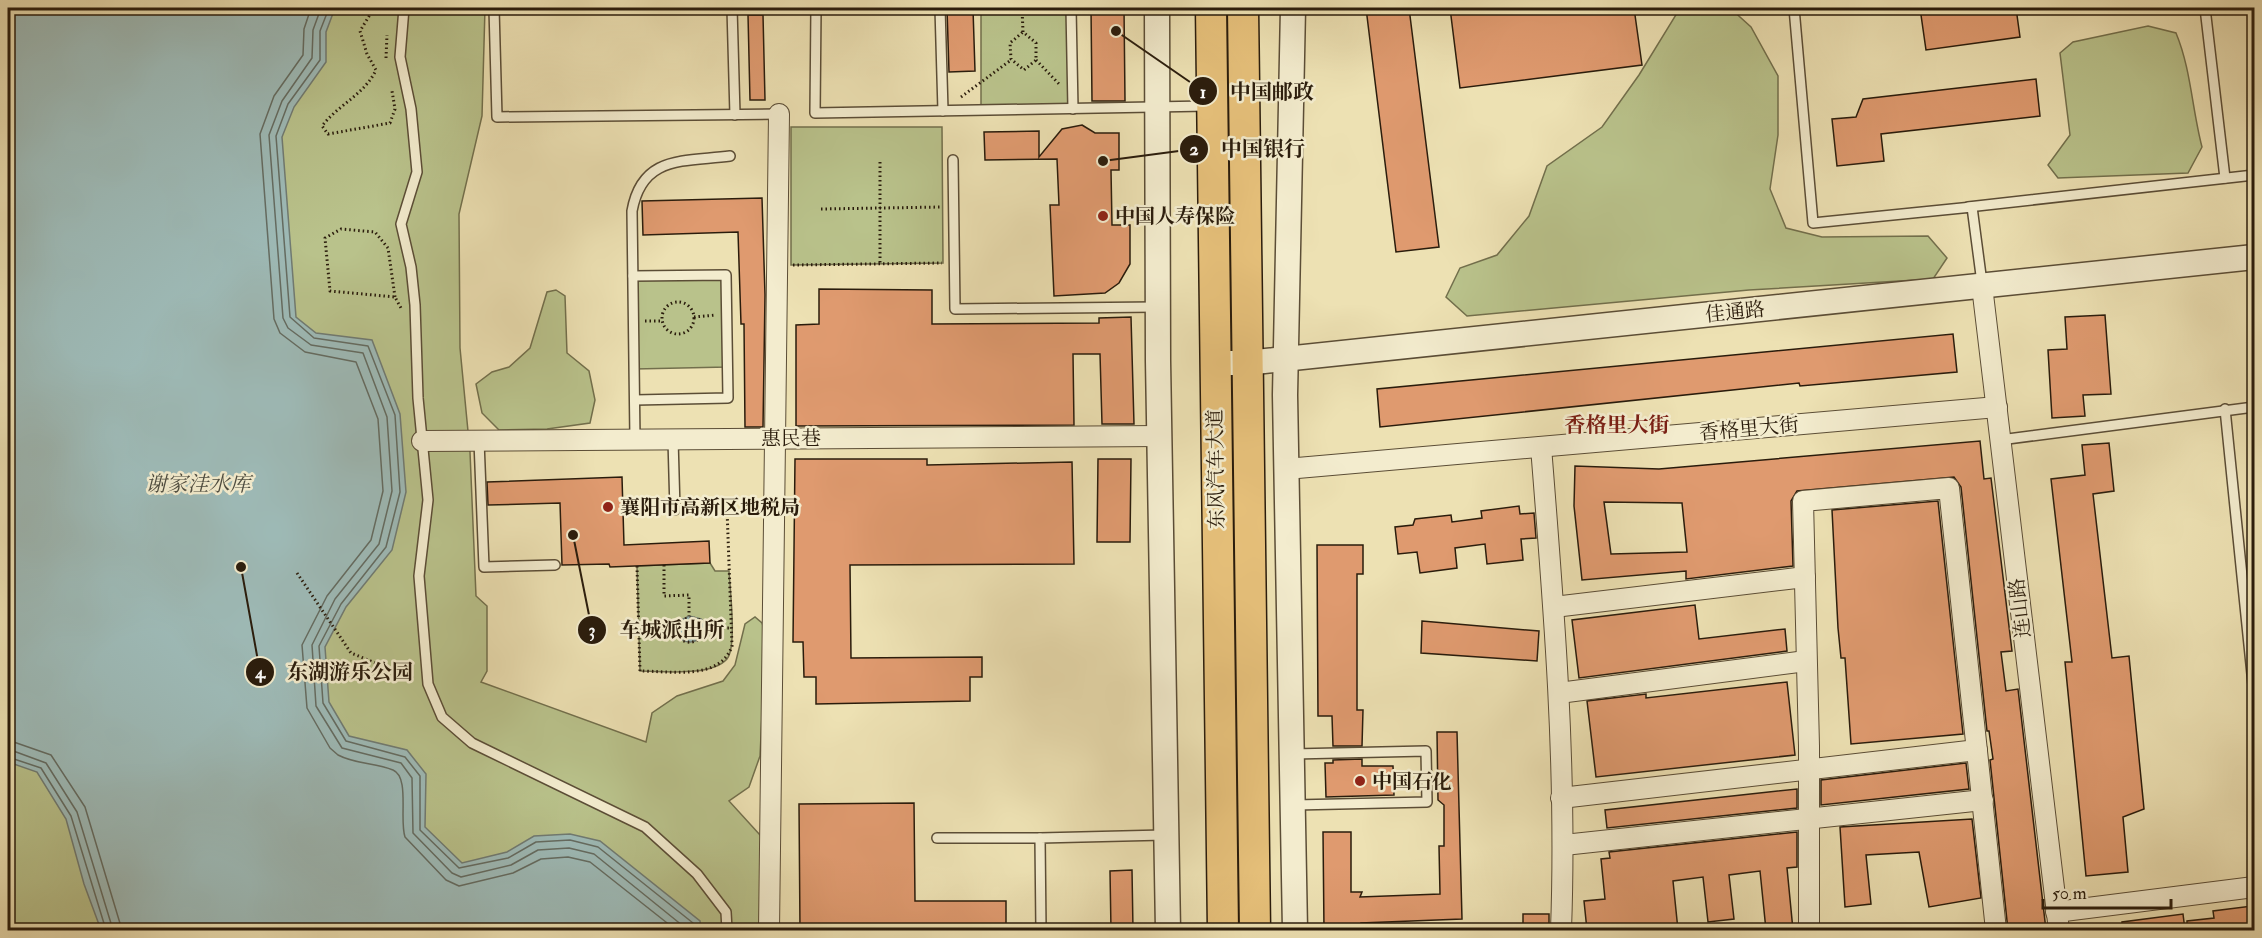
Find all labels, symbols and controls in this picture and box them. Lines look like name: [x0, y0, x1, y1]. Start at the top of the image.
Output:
callout: 中国邮政: [1188, 72, 1326, 111]
text: 中国邮政: [1230, 79, 1314, 106]
text: 1: [1200, 81, 1206, 104]
callout: 中国银行: [1179, 129, 1317, 168]
text: 中国银行: [1221, 136, 1305, 163]
text: 2: [1189, 138, 1199, 161]
place label: 中国人寿保险: [1115, 204, 1235, 229]
marker: 中国人寿保险: [1096, 209, 1110, 223]
street label: 佳通路: [1704, 296, 1766, 328]
street label: 东风汽车大道: [1202, 409, 1230, 529]
district label: 香格里大街: [1565, 412, 1670, 439]
street label: 香格里大街: [1698, 412, 1800, 446]
street label: 惠民巷: [761, 426, 821, 451]
water label: 谢家洼水库: [146, 471, 253, 498]
place label: 襄阳市高新区地税局: [620, 495, 800, 520]
marker: 襄阳市高新区地税局: [601, 500, 615, 514]
street label: 连山路: [2004, 577, 2036, 639]
callout: 车城派出所: [577, 610, 736, 649]
text: 车城派出所: [620, 617, 725, 644]
text: 3: [589, 619, 596, 642]
callout: 东湖游乐公园: [245, 652, 425, 691]
text: 东湖游乐公园: [287, 659, 413, 686]
text: 4: [254, 661, 266, 684]
place label: 中国石化: [1372, 769, 1452, 794]
marker: 中国石化: [1353, 774, 1367, 788]
scale bar: [2043, 872, 2170, 910]
text: 50 m: [2052, 882, 2087, 905]

